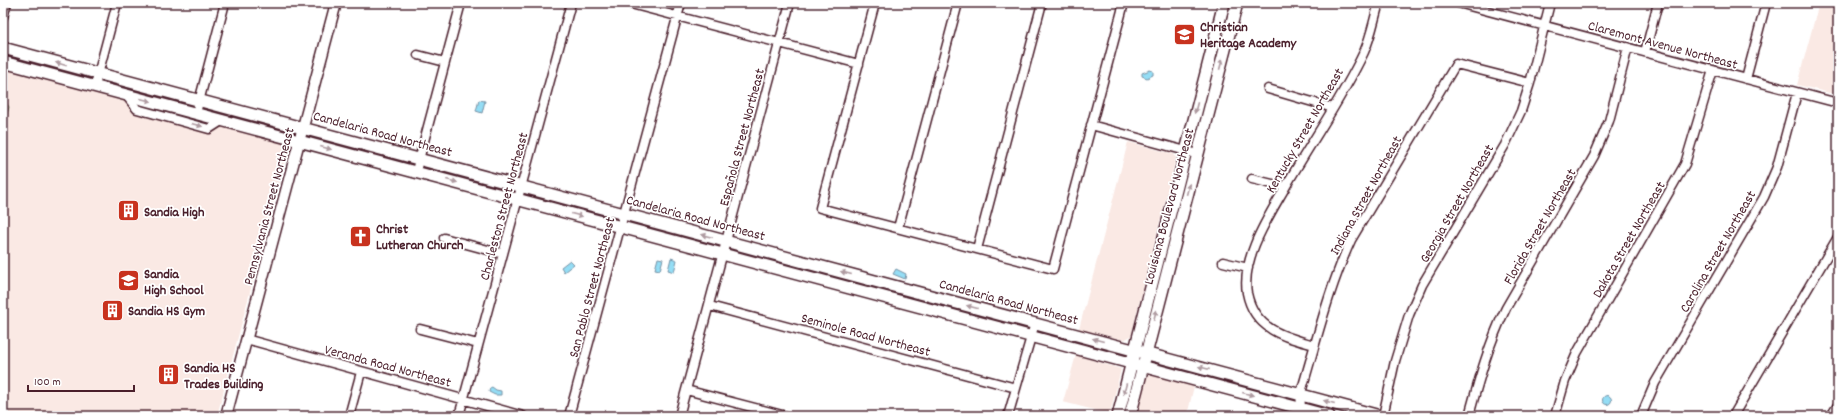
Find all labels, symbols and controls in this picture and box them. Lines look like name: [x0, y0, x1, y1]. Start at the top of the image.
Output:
street label: Claremont Avenue Northeast: [1585, 16, 1739, 76]
place label: Christian Heritage Academy: [1200, 18, 1297, 54]
school or university icon: Christian Heritage Academy: [1171, 21, 1197, 47]
one-way arrow: [1218, 57, 1224, 70]
one-way arrow: [55, 61, 67, 67]
street label: Kentucky Street Northeast: [1262, 65, 1350, 197]
street label: Española Street Northeast: [715, 66, 771, 209]
one-way arrow: [141, 97, 153, 103]
one-way arrow: [1193, 103, 1199, 115]
street label: Candelaria Road Northeast: [311, 107, 454, 163]
one-way arrow: [191, 123, 204, 129]
street label: Pennsylvania Street Northeast: [239, 125, 301, 288]
street label: Louisiana Boulevard Northeast: [1139, 126, 1200, 287]
street label: Charleston Street Northeast: [476, 130, 534, 283]
street label: Indiana Street Northeast: [1326, 133, 1408, 259]
street label: Georgia Street Northeast: [1416, 141, 1500, 267]
one-way arrow: [320, 145, 332, 151]
street label: Florida Street Northeast: [1499, 165, 1582, 289]
one-way arrow: [446, 178, 458, 184]
street label: Dakota Street Northeast: [1588, 178, 1671, 302]
one-way arrow: [1185, 183, 1191, 196]
street label: Carolina Street Northeast: [1676, 187, 1762, 317]
street label: Candelaria Road Northeast: [624, 191, 767, 247]
building icon: Sandia High: [115, 198, 141, 224]
place label: Sandia High: [144, 203, 205, 223]
one-way arrow: [572, 212, 584, 218]
street label: San Pablo Street Northeast: [564, 215, 621, 360]
place label: Christ Lutheran Church: [376, 220, 464, 256]
church icon: Christ Lutheran Church: [348, 223, 374, 249]
one-way arrow: [701, 232, 714, 238]
place label: Sandia High School: [144, 265, 204, 301]
school or university icon: Sandia High School: [115, 268, 141, 294]
one-way arrow: [840, 270, 852, 276]
street label: Candelaria Road Northeast: [937, 275, 1080, 331]
building icon: Sandia HS Gym: [100, 297, 126, 323]
place label: Sandia HS Gym: [128, 302, 205, 322]
one-way arrow: [966, 303, 978, 309]
street label: Seminole Road Northeast: [799, 309, 932, 363]
one-way arrow: [1153, 309, 1159, 321]
one-way arrow: [1091, 337, 1103, 343]
street label: Veranda Road Northeast: [322, 340, 453, 393]
place label: Sandia HS Trades Building: [184, 359, 263, 395]
building icon: Sandia HS Trades Building: [156, 362, 182, 388]
one-way arrow: [1197, 365, 1210, 371]
scale bar: [28, 367, 134, 393]
text: 100 m: [34, 374, 61, 391]
one-way arrow: [1122, 384, 1128, 396]
one-way arrow: [1242, 391, 1254, 397]
one-way arrow: [1323, 399, 1335, 405]

